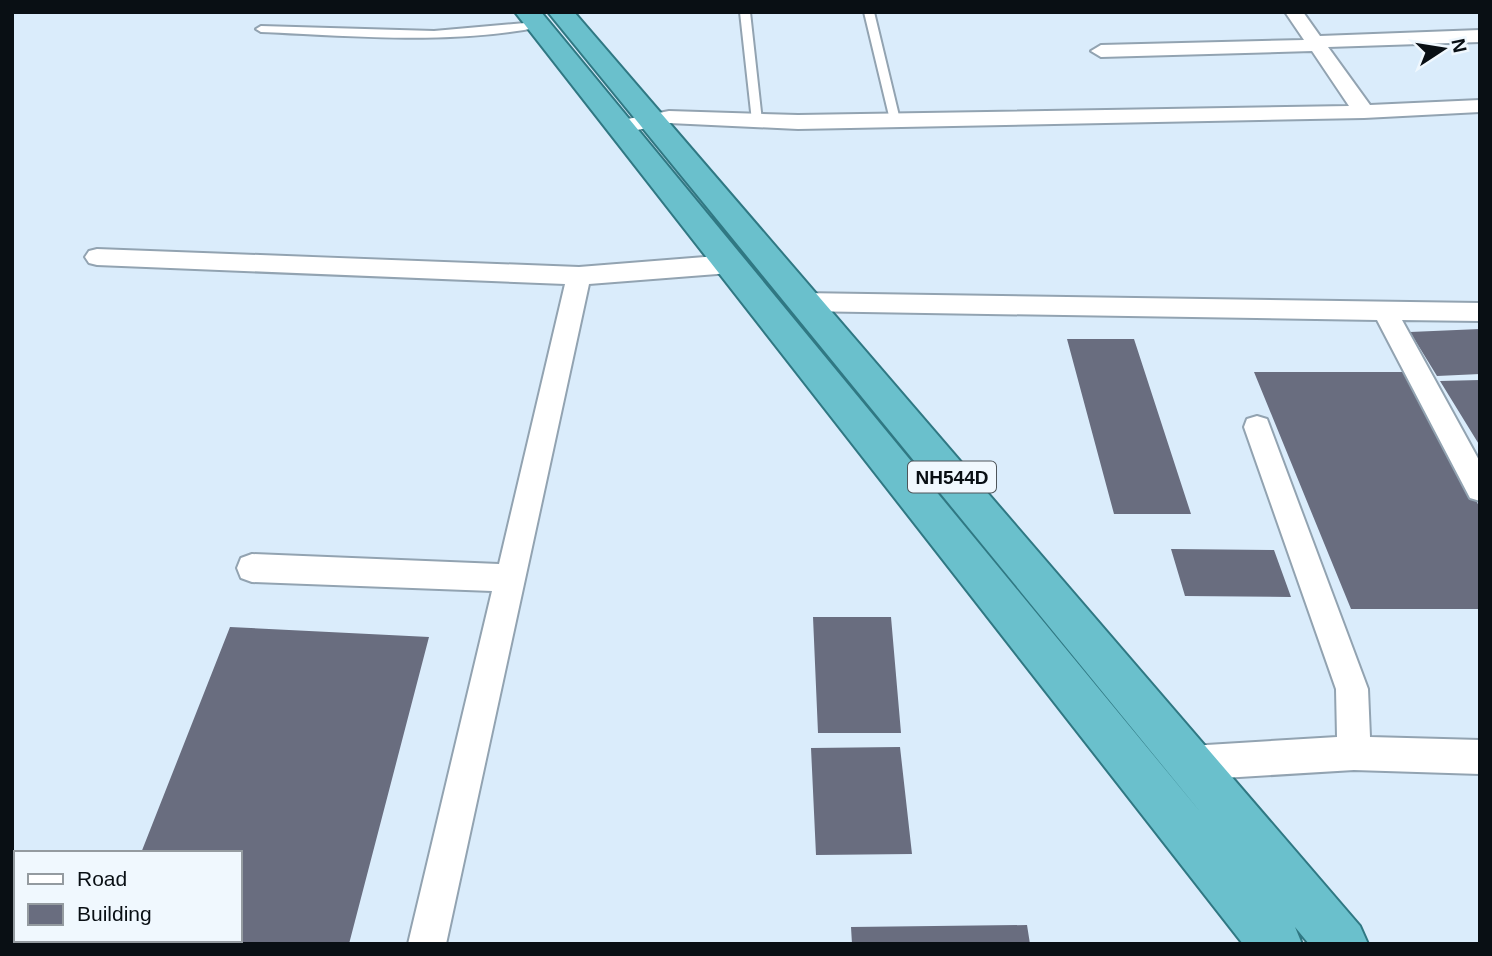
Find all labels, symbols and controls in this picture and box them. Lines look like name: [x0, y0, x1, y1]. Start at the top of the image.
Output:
north arrow: [1408, 14, 1478, 84]
text: N: [1447, 37, 1471, 54]
road number: NH544D: [908, 462, 996, 492]
legend: [14, 851, 242, 942]
text: Road: [77, 867, 127, 890]
text: Building: [77, 902, 152, 925]

